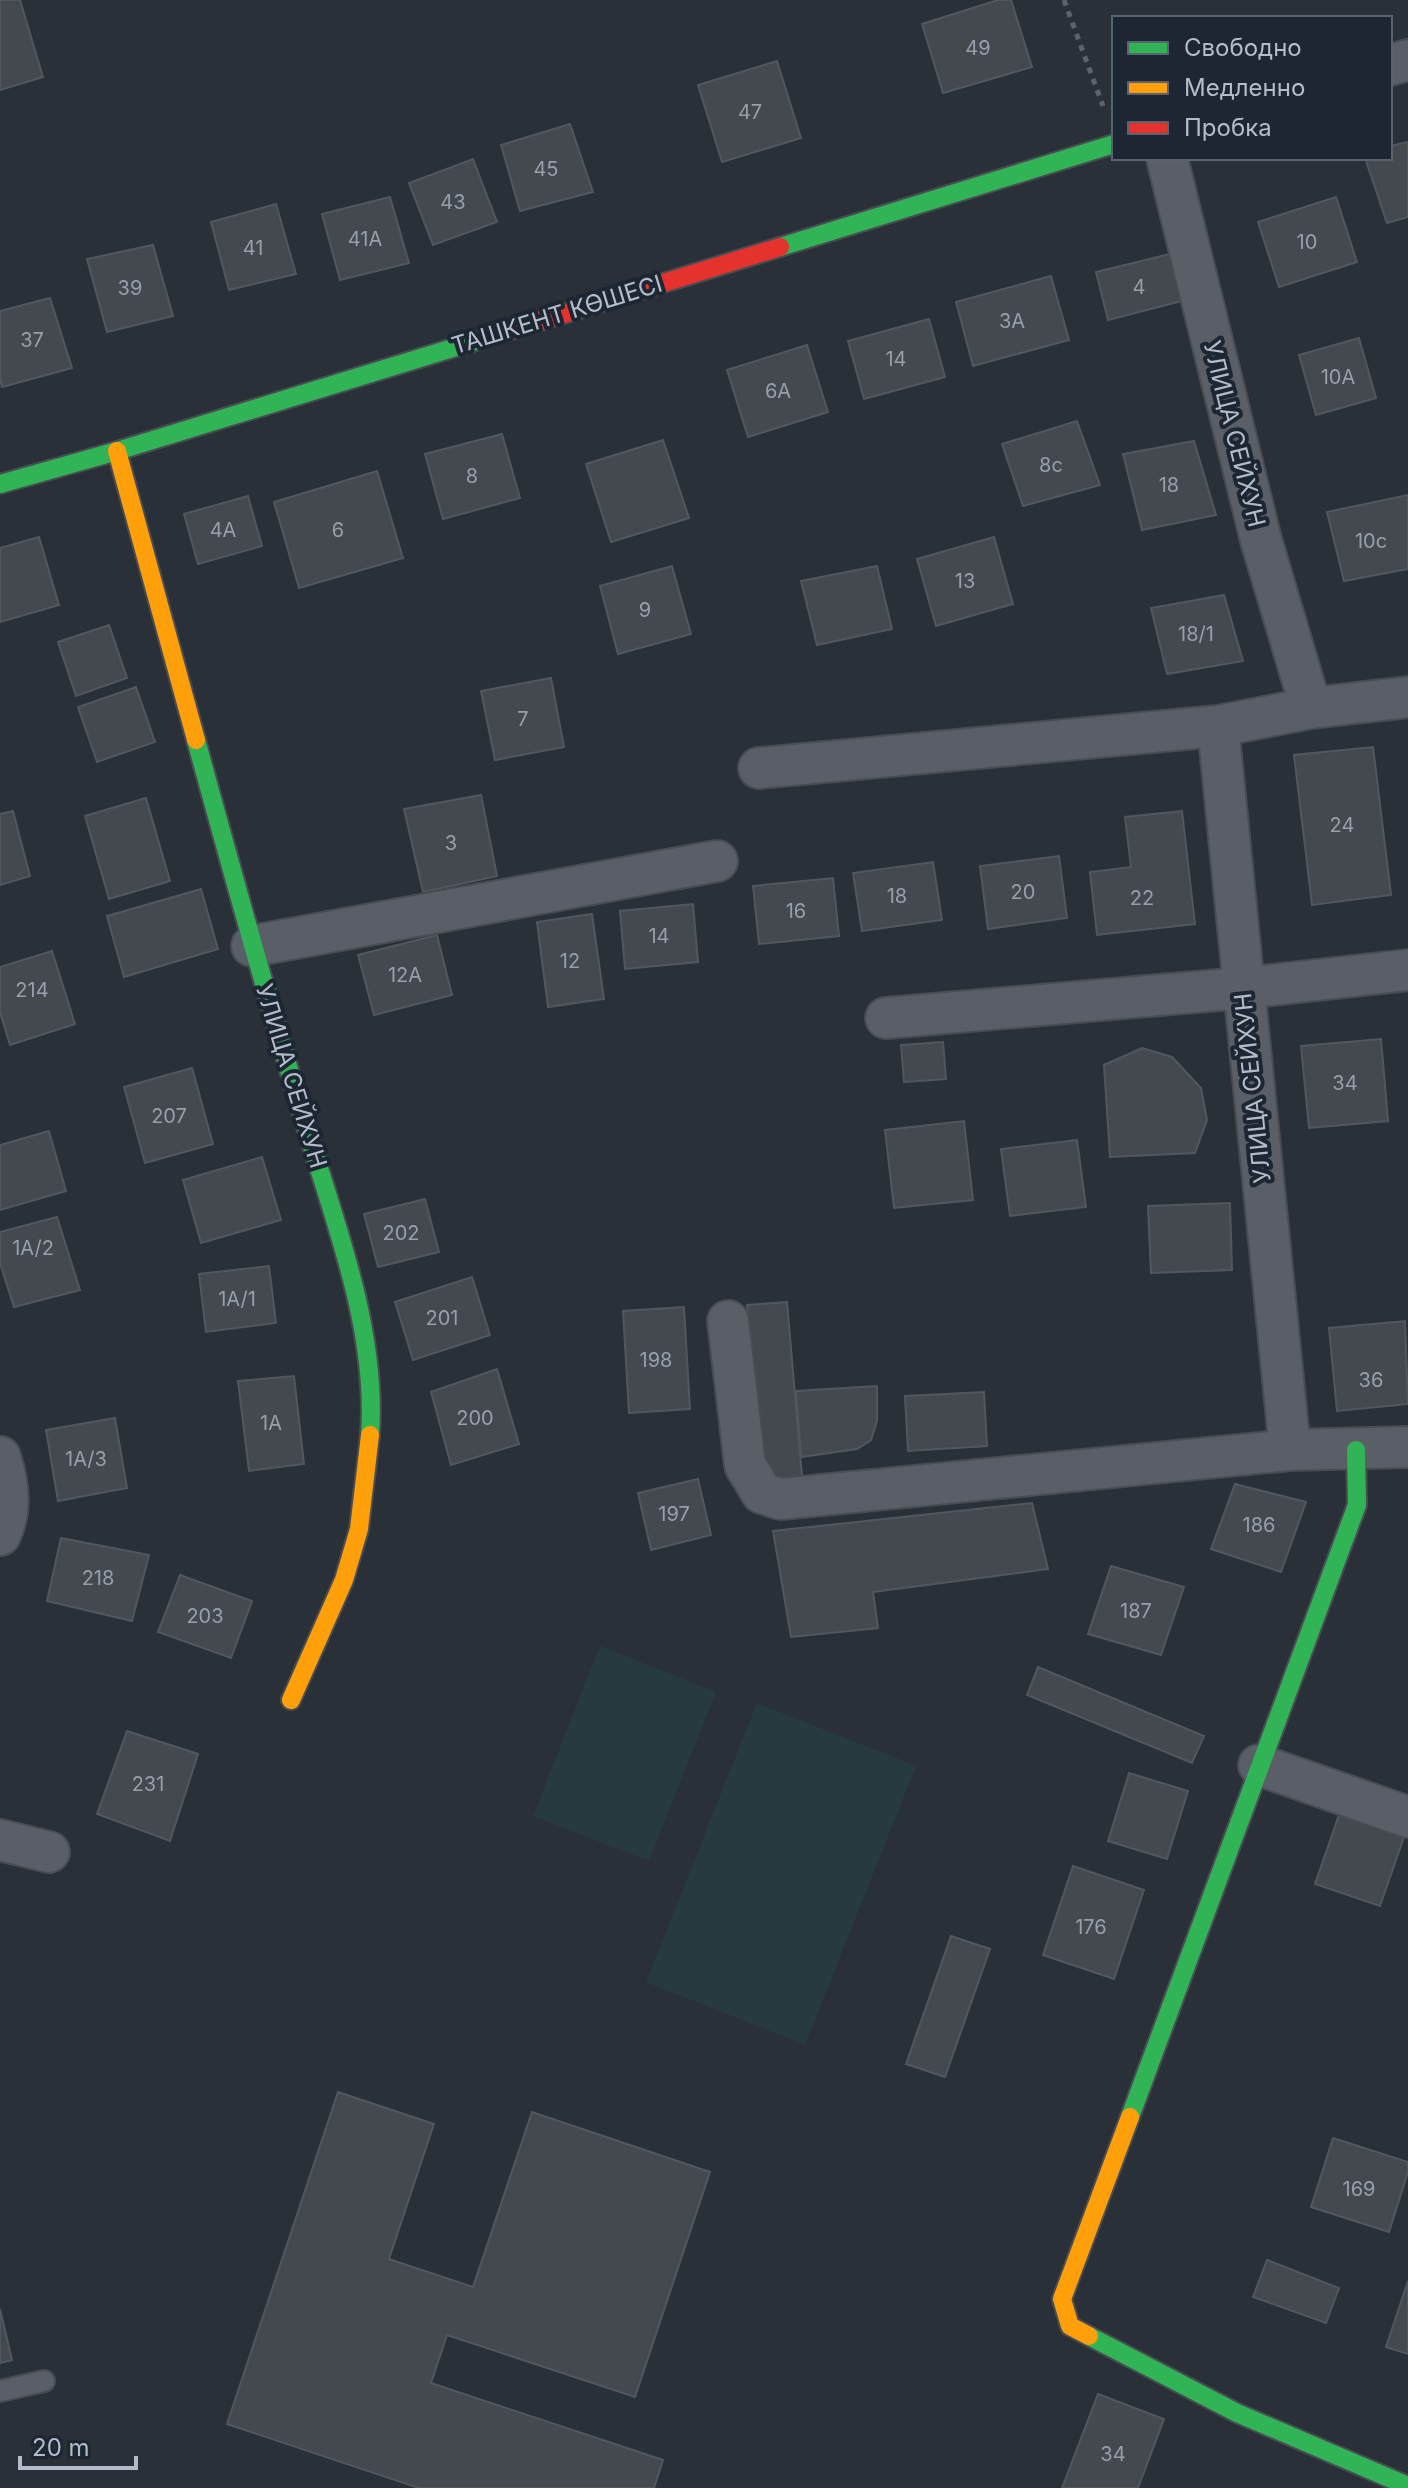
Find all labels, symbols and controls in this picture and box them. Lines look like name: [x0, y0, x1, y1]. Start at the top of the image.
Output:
legend: [1112, 16, 1392, 160]
text: Свободно: [1184, 33, 1302, 62]
house number: 49: [965, 36, 991, 60]
text: Медленно: [1184, 73, 1305, 102]
house number: 47: [738, 100, 762, 124]
text: Пробка: [1184, 113, 1272, 142]
house number: 45: [533, 157, 559, 181]
house number: 43: [440, 190, 466, 214]
house number: 41А: [348, 227, 382, 251]
house number: 10: [1297, 230, 1317, 254]
house number: 41: [243, 236, 263, 260]
street label: ТАШКЕНТ КӨШЕСІ: [448, 269, 666, 360]
house number: 4: [1133, 275, 1145, 299]
house number: 39: [118, 276, 142, 300]
house number: 3А: [999, 309, 1025, 333]
house number: 37: [20, 328, 44, 352]
street label: УЛИЦА СЕЙХУН: [1197, 337, 1273, 530]
house number: 14: [885, 347, 907, 371]
house number: 10А: [1321, 365, 1355, 389]
house number: 6А: [765, 379, 791, 403]
house number: 8с: [1039, 453, 1063, 477]
house number: 8: [466, 464, 478, 488]
house number: 18: [1159, 473, 1179, 497]
house number: 4А: [210, 518, 237, 542]
house number: 6: [332, 518, 344, 542]
house number: 10с: [1355, 529, 1387, 553]
house number: 13: [955, 569, 975, 593]
house number: 9: [639, 598, 651, 622]
house number: 18/1: [1178, 622, 1214, 646]
house number: 7: [517, 707, 529, 731]
house number: 24: [1330, 813, 1354, 837]
house number: 3: [445, 831, 457, 855]
house number: 20: [1011, 880, 1035, 904]
house number: 18: [887, 884, 907, 908]
house number: 22: [1130, 886, 1154, 910]
house number: 16: [786, 899, 806, 923]
house number: 14: [648, 924, 670, 948]
house number: 12: [560, 949, 580, 973]
house number: 12А: [388, 963, 422, 987]
house number: 214: [15, 978, 49, 1002]
street label: УЛИЦА СЕЙХУН: [250, 980, 334, 1171]
street label: УЛИЦА СЕЙХУН: [1227, 992, 1277, 1185]
house number: 34: [1332, 1071, 1358, 1095]
house number: 207: [151, 1104, 187, 1128]
house number: 202: [382, 1221, 420, 1245]
house number: 1А/2: [12, 1236, 54, 1260]
house number: 1А/1: [218, 1287, 256, 1311]
house number: 201: [426, 1306, 458, 1330]
house number: 198: [640, 1348, 672, 1372]
house number: 36: [1359, 1368, 1383, 1392]
house number: 200: [456, 1406, 494, 1430]
house number: 1А: [260, 1411, 282, 1435]
house number: 1А/3: [65, 1447, 107, 1471]
house number: 197: [658, 1502, 690, 1526]
house number: 186: [1243, 1513, 1275, 1537]
house number: 218: [82, 1566, 114, 1590]
house number: 187: [1120, 1599, 1152, 1623]
house number: 203: [186, 1604, 224, 1628]
house number: 231: [132, 1772, 164, 1796]
house number: 176: [1075, 1915, 1107, 1939]
house number: 169: [1343, 2177, 1375, 2201]
scale bar: [20, 2420, 136, 2470]
text: 20 m: [32, 2433, 90, 2462]
house number: 34: [1100, 2442, 1126, 2466]

